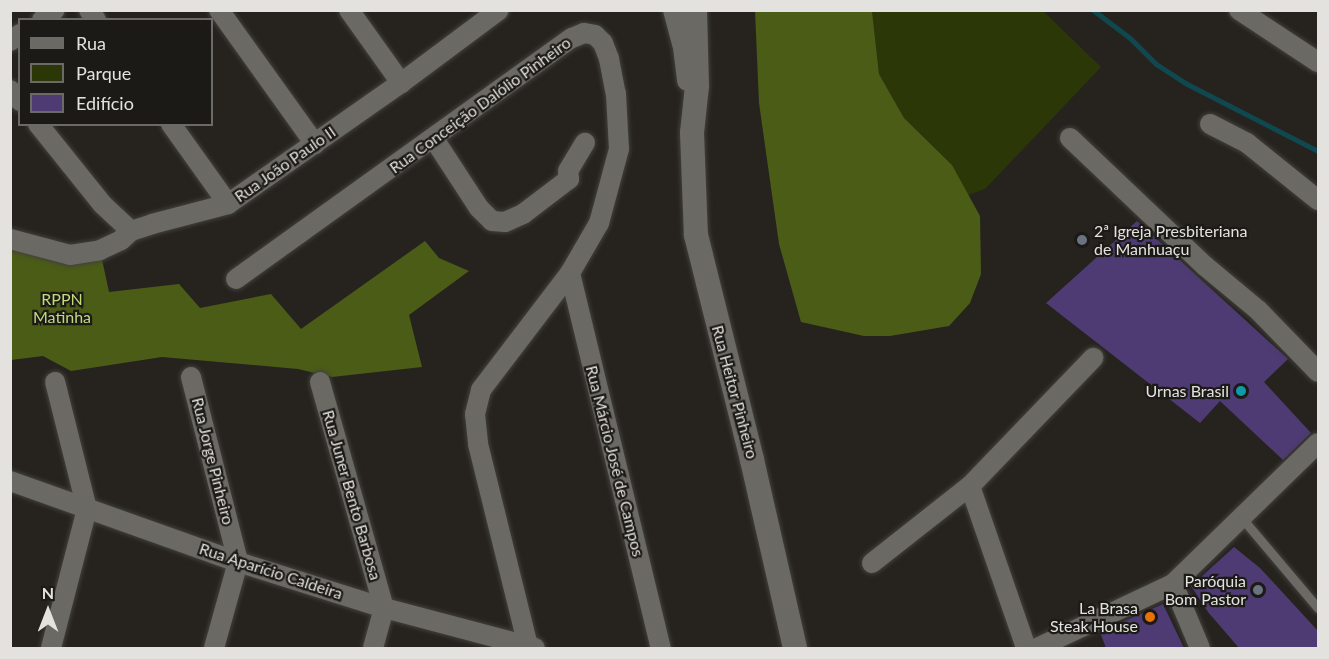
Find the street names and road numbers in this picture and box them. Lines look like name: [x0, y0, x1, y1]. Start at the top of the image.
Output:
street label: Rua Conceição Dalólio Pinheiro: [386, 33, 574, 177]
street label: Rua João Paulo II: [231, 122, 339, 206]
street label: Rua Heitor Pinheiro: [708, 323, 762, 461]
street label: Rua Márcio José de Campos: [582, 363, 648, 559]
street label: Rua Jorge Pinheiro: [188, 395, 238, 527]
street label: Rua Juner Bento Barbosa: [318, 407, 386, 583]
street label: Rua Aparício Caldeira: [197, 539, 345, 603]

